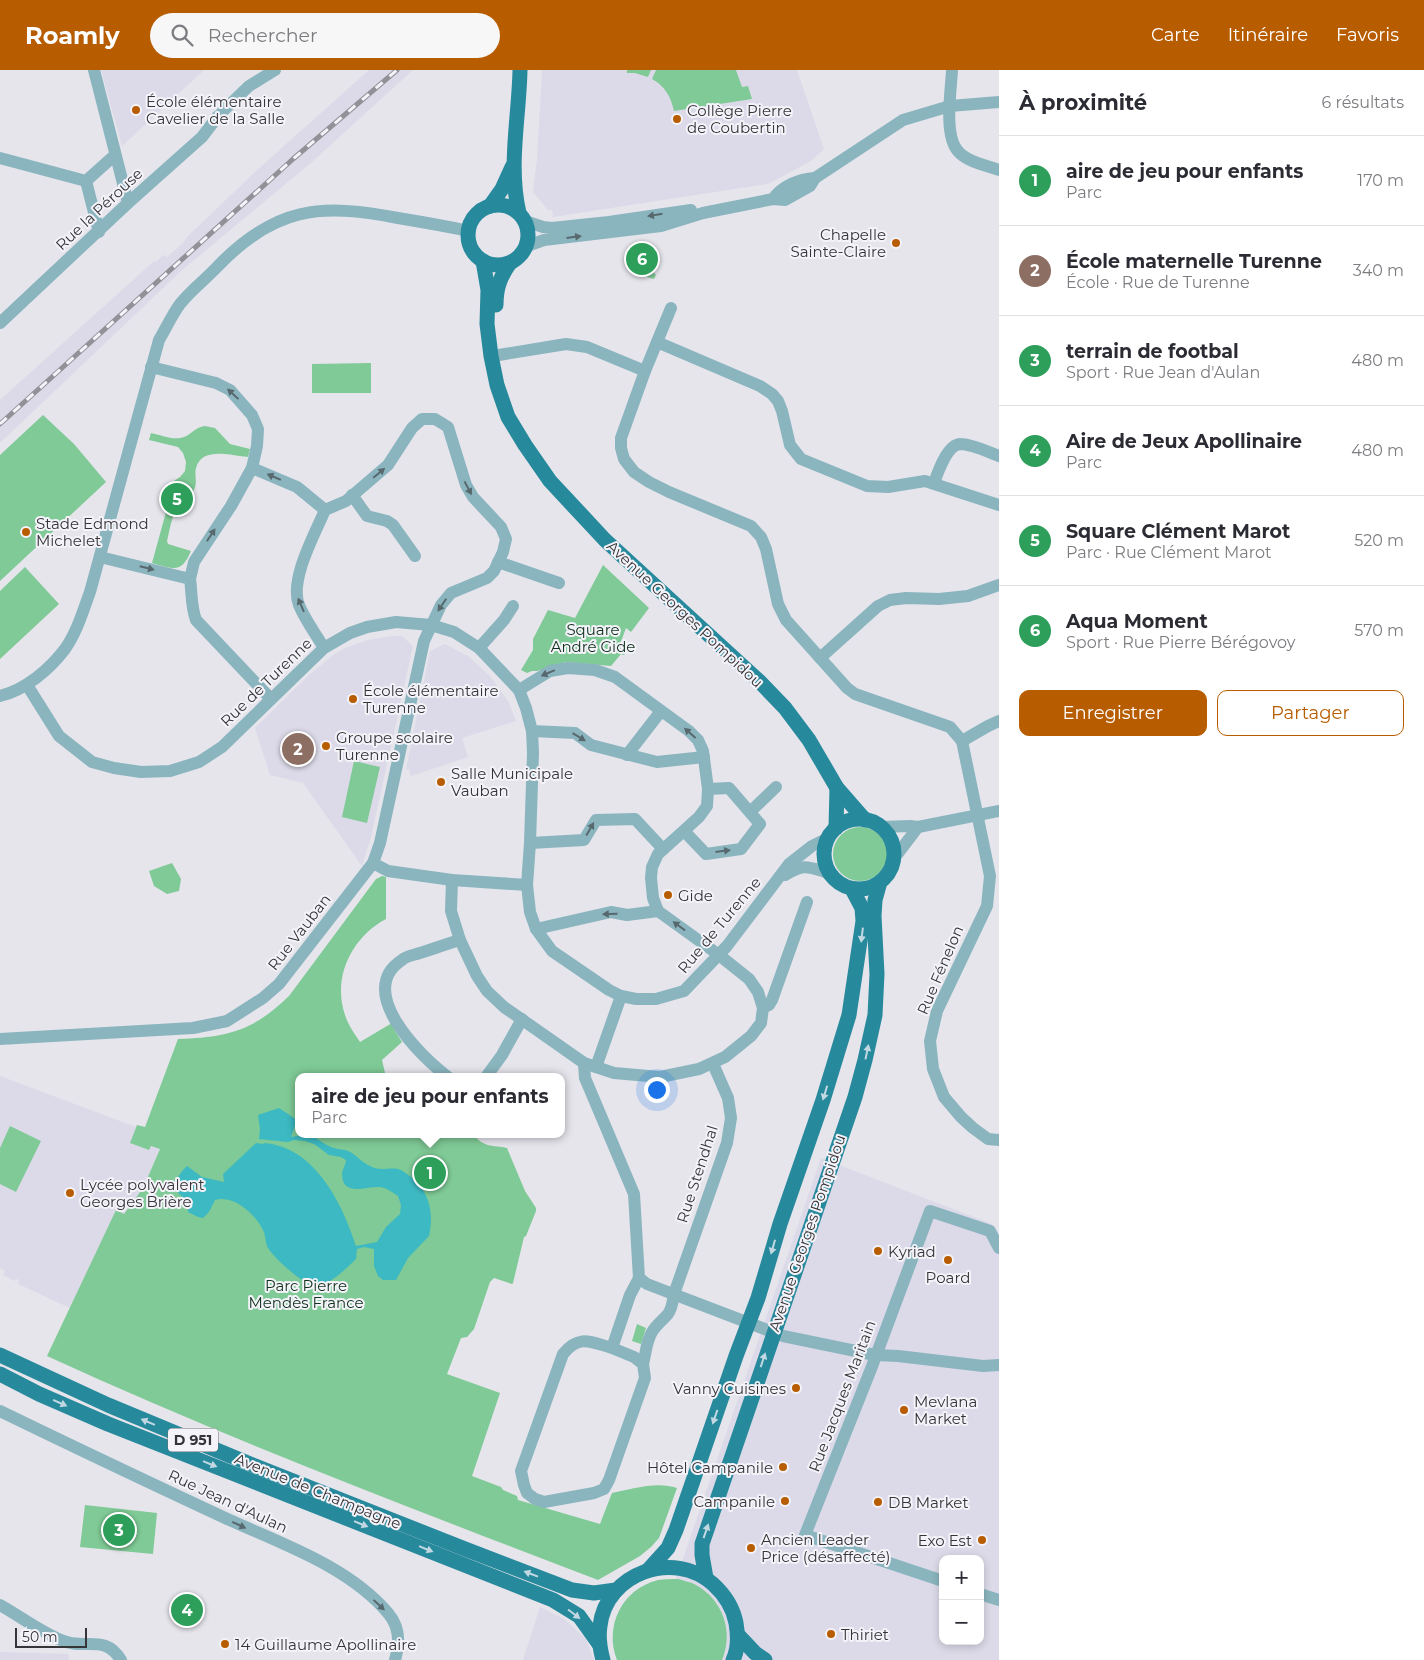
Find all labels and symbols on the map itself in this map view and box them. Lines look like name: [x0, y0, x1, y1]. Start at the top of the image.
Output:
place label: École élémentaire Cavelier de la Salle: [146, 92, 284, 128]
place label: Collège Pierre de Coubertin: [687, 101, 792, 137]
marker: École élémentaire Cavelier de la Salle: [130, 104, 142, 116]
marker: Collège Pierre de Coubertin: [671, 113, 683, 125]
street label: Rue la Pérouse: [52, 164, 146, 254]
one-way arrow: [647, 211, 663, 219]
place label: Chapelle Sainte-Claire: [790, 225, 886, 261]
one-way arrow: [567, 232, 583, 240]
marker: Chapelle Sainte-Claire: [890, 237, 902, 249]
pin: 6: [626, 240, 658, 278]
one-way arrow: [227, 388, 239, 400]
one-way arrow: [372, 467, 385, 478]
one-way arrow: [267, 473, 281, 481]
pin: 5: [161, 480, 193, 518]
one-way arrow: [464, 481, 472, 496]
place label: Stade Edmond Michelet: [36, 514, 149, 550]
marker: Stade Edmond Michelet: [20, 526, 32, 538]
one-way arrow: [206, 529, 216, 542]
street label: Avenue Georges Pompidou: [603, 537, 767, 691]
one-way arrow: [140, 564, 155, 572]
one-way arrow: [296, 598, 305, 613]
one-way arrow: [437, 598, 447, 612]
park label: Square André Gide: [551, 620, 635, 656]
street label: Rue de Turenne: [216, 634, 316, 730]
one-way arrow: [541, 670, 555, 678]
place label: École élémentaire Turenne: [363, 681, 499, 717]
marker: École élémentaire Turenne: [347, 693, 359, 705]
one-way arrow: [684, 727, 696, 739]
place label: Groupe scolaire Turenne: [336, 728, 453, 764]
pin: 2: [282, 730, 314, 768]
one-way arrow: [573, 733, 586, 742]
marker: Groupe scolaire Turenne: [320, 740, 332, 752]
place label: Salle Municipale Vauban: [451, 764, 573, 800]
marker: Salle Municipale Vauban: [435, 776, 447, 788]
one-way arrow: [586, 823, 595, 836]
one-way arrow: [715, 847, 731, 855]
street label: Rue de Turenne: [673, 873, 765, 977]
place label: Gide: [678, 886, 713, 905]
marker: Gide: [662, 889, 674, 901]
street label: Rue Vauban: [263, 890, 335, 974]
one-way arrow: [602, 910, 618, 918]
one-way arrow: [672, 921, 686, 931]
street label: Rue Fénelon: [913, 923, 967, 1017]
one-way arrow: [858, 927, 866, 943]
one-way arrow: [863, 1044, 871, 1059]
your location: [644, 1077, 670, 1103]
one-way arrow: [821, 1085, 829, 1100]
street label: Rue Stendhal: [672, 1123, 722, 1225]
street label: Avenue Georges Pompidou: [764, 1132, 850, 1334]
pin: 1: [414, 1154, 446, 1192]
place label: Lycée polyvalent Georges Brière: [80, 1175, 205, 1211]
marker: Lycée polyvalent Georges Brière: [64, 1187, 76, 1199]
one-way arrow: [769, 1239, 777, 1254]
place label: Kyriad: [888, 1242, 936, 1261]
marker: Kyriad: [872, 1245, 884, 1257]
marker: Poard: [942, 1254, 954, 1266]
place label: Poard: [926, 1268, 970, 1287]
park label: Parc Pierre Mendès France: [248, 1276, 364, 1312]
street label: Rue Jacques Maritain: [804, 1317, 880, 1475]
one-way arrow: [760, 1352, 768, 1367]
place label: Vanny Cuisines: [673, 1379, 786, 1398]
marker: Vanny Cuisines: [790, 1382, 802, 1394]
place label: Mevlana Market: [914, 1392, 977, 1428]
one-way arrow: [53, 1399, 67, 1407]
marker: Mevlana Market: [898, 1404, 910, 1416]
one-way arrow: [711, 1410, 719, 1425]
one-way arrow: [140, 1418, 155, 1426]
road number: D 951: [168, 1428, 218, 1452]
street label: Avenue de Champagne: [232, 1449, 404, 1533]
place label: Hôtel Campanile: [647, 1458, 773, 1477]
one-way arrow: [203, 1461, 217, 1469]
marker: Hôtel Campanile: [777, 1461, 789, 1473]
street label: Rue Jean d'Aulan: [165, 1465, 291, 1537]
place label: Campanile: [693, 1492, 775, 1511]
place label: DB Market: [888, 1493, 969, 1512]
marker: Campanile: [779, 1495, 791, 1507]
marker: DB Market: [872, 1496, 884, 1508]
pin: 3: [103, 1511, 135, 1549]
one-way arrow: [354, 1520, 369, 1528]
one-way arrow: [232, 1521, 246, 1529]
one-way arrow: [703, 1523, 710, 1538]
place label: Ancien Leader Price (désaffecté): [761, 1530, 890, 1566]
place label: Exo Est: [918, 1531, 972, 1550]
marker: Exo Est: [976, 1534, 988, 1546]
marker: Ancien Leader Price (désaffecté): [745, 1542, 757, 1554]
one-way arrow: [418, 1546, 433, 1554]
one-way arrow: [524, 1570, 538, 1578]
pin: 4: [171, 1591, 203, 1629]
one-way arrow: [373, 1599, 385, 1611]
one-way arrow: [567, 1609, 581, 1619]
scale bar: [15, 1625, 88, 1648]
place label: Thiriet: [841, 1625, 889, 1644]
marker: Thiriet: [825, 1628, 837, 1640]
place label: 14 Guillaume Apollinaire: [235, 1635, 416, 1654]
marker: 14 Guillaume Apollinaire: [219, 1638, 231, 1650]

